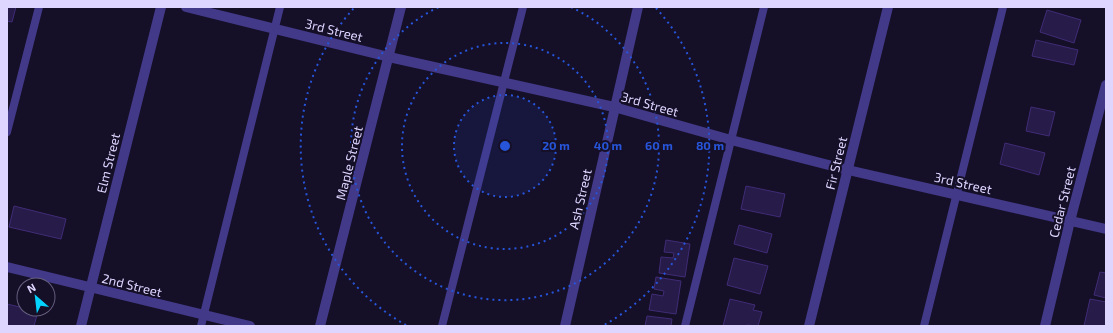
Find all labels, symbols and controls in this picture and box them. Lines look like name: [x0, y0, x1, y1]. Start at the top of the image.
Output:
street label: 3rd Street: [304, 15, 364, 45]
street label: 3rd Street: [620, 88, 680, 120]
street label: Maple Street: [332, 124, 366, 202]
street label: Elm Street: [93, 131, 123, 195]
street label: Fir Street: [822, 135, 850, 191]
text: 20 m: [542, 138, 570, 152]
text: 40 m: [594, 138, 622, 152]
text: 60 m: [645, 138, 673, 152]
text: 80 m: [696, 138, 724, 152]
centre of rings: [498, 139, 512, 153]
street label: Cedar Street: [1045, 165, 1079, 239]
street label: Ash Street: [565, 167, 595, 231]
street label: 3rd Street: [933, 169, 993, 197]
street label: 2nd Street: [100, 270, 164, 300]
north arrow: [16, 277, 56, 317]
text: N: [25, 280, 38, 295]

